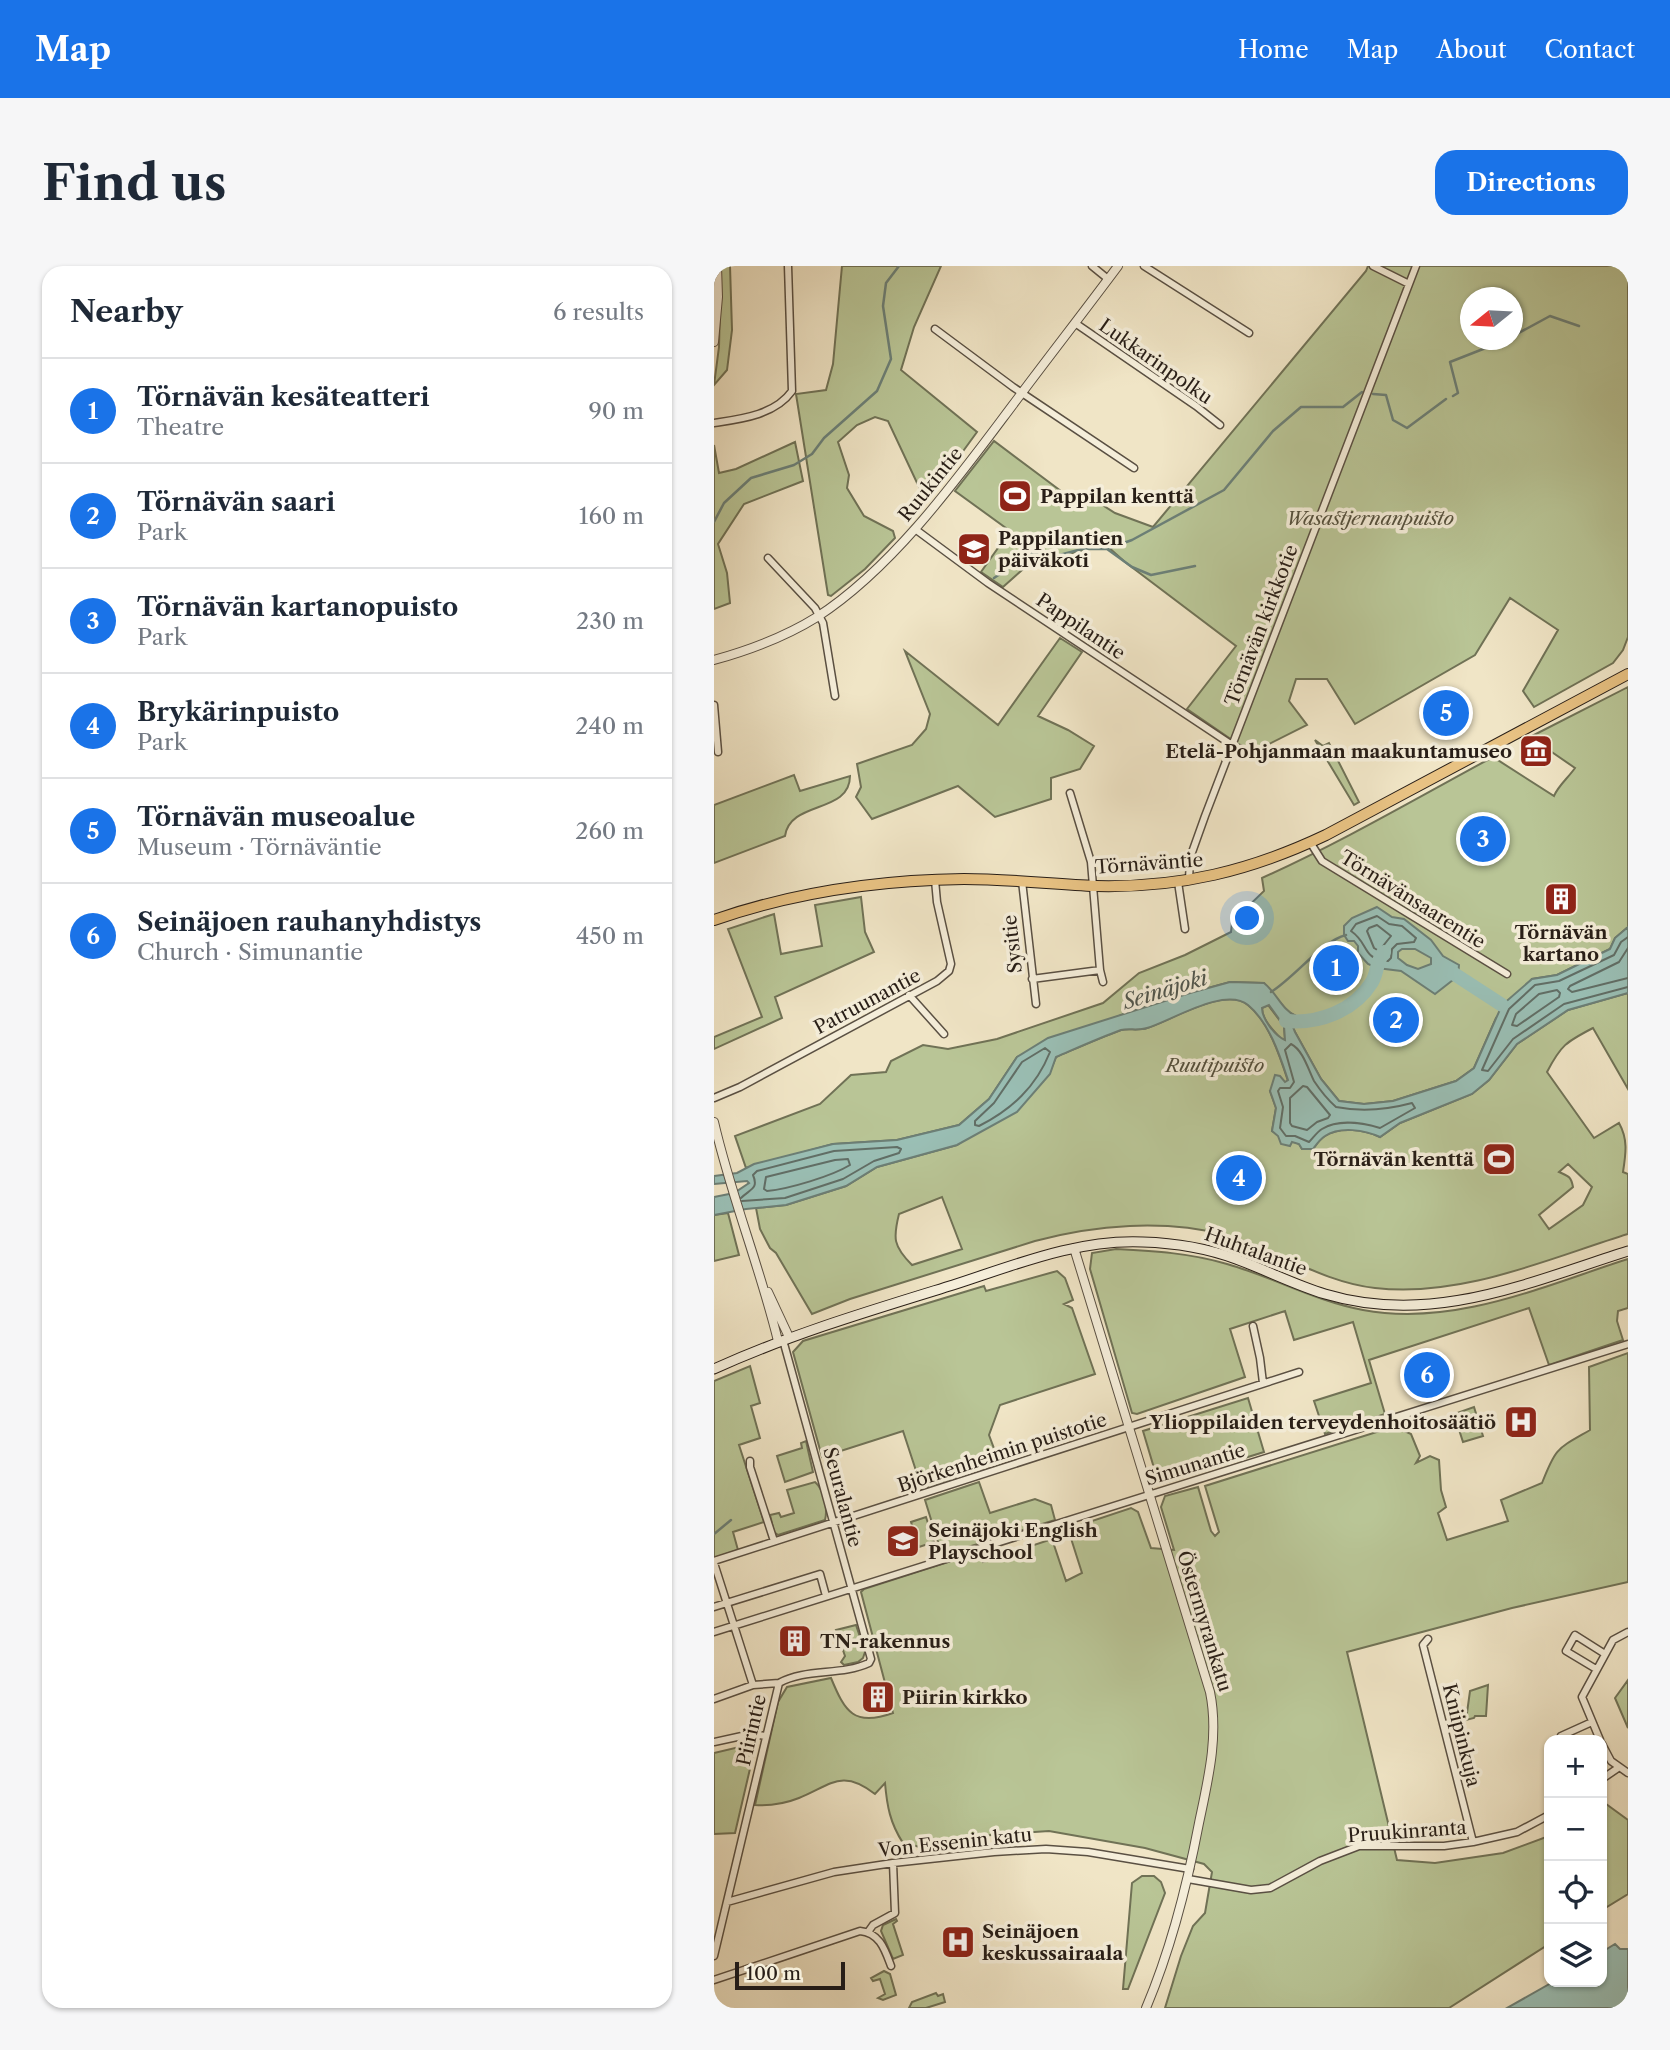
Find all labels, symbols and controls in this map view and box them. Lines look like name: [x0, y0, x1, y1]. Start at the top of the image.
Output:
text: Map: [35, 29, 111, 70]
text: Home: [1238, 35, 1309, 64]
text: Map: [1347, 35, 1398, 64]
text: About: [1436, 35, 1507, 64]
text: Contact: [1545, 35, 1635, 64]
button: Directions: [1435, 150, 1628, 215]
text: Find us: [42, 152, 226, 213]
north arrow: [1460, 287, 1523, 350]
text: Nearby: [70, 293, 183, 330]
text: 6 results: [553, 298, 644, 326]
street label: Lukkarinpolku: [1095, 314, 1217, 409]
text: Törnävän kesäteatteri: [137, 381, 430, 413]
text: 1: [88, 397, 98, 425]
text: 90 m: [588, 397, 644, 425]
text: Theatre: [137, 413, 224, 441]
street label: Ruukintie: [893, 442, 967, 526]
sports icon: Pappilan kenttä: [996, 477, 1034, 515]
place label: Pappilan kenttä: [1040, 485, 1195, 508]
text: Törnävän saari: [137, 486, 335, 518]
text: 2: [86, 502, 100, 530]
text: 160 m: [579, 502, 644, 530]
park label: Wasastjernanpuisto: [1286, 507, 1454, 530]
text: Park: [137, 518, 187, 546]
place label: Pappilantien päiväkoti: [998, 527, 1123, 572]
school or university icon: Pappilantien päiväkoti: [955, 530, 993, 568]
street label: Törnävän kirkkotie: [1220, 541, 1303, 709]
street label: Pappilantie: [1032, 588, 1130, 665]
text: Törnävän kartanopuisto: [137, 591, 458, 623]
text: 3: [87, 607, 100, 635]
text: 230 m: [576, 607, 644, 635]
text: Park: [137, 623, 187, 651]
pin: 5: [1423, 687, 1469, 739]
text: Brykärinpuisto: [137, 696, 339, 728]
text: 4: [86, 712, 100, 740]
text: 240 m: [575, 712, 644, 740]
text: Park: [137, 728, 187, 756]
museum icon: Etelä-Pohjanmaan maakuntamuseo: [1517, 732, 1555, 770]
place label: Etelä-Pohjanmaan maakuntamuseo: [1165, 740, 1512, 763]
text: Törnävän museoalue: [137, 801, 415, 833]
pin: 3: [1460, 813, 1506, 865]
text: 5: [87, 817, 99, 845]
text: 260 m: [575, 817, 644, 845]
text: Museum · Törnäväntie: [137, 833, 382, 861]
street label: Törnävänsaarentie: [1336, 845, 1490, 953]
street label: Törnäväntie: [1094, 848, 1204, 879]
building icon: Törnävän kartano: [1542, 880, 1580, 918]
your location: [1230, 901, 1264, 935]
text: Seinäjoen rauhanyhdistys: [137, 906, 481, 938]
street label: Sysitie: [998, 914, 1027, 974]
place label: Törnävän kartano: [1514, 921, 1608, 966]
text: 6: [86, 922, 100, 950]
text: 450 m: [576, 922, 644, 950]
text: Church · Simunantie: [137, 938, 363, 966]
pin: 1: [1313, 942, 1359, 994]
street label: Patruunantie: [810, 964, 924, 1039]
water label: Seinäjoki: [1118, 964, 1212, 1015]
pin: 2: [1373, 994, 1419, 1046]
park label: Ruutipuisto: [1164, 1054, 1264, 1077]
sports icon: Törnävän kenttä: [1480, 1140, 1518, 1178]
place label: Törnävän kenttä: [1313, 1148, 1475, 1171]
pin: 4: [1216, 1152, 1262, 1204]
street label: Huhtalantie: [1202, 1222, 1310, 1281]
pin: 6: [1404, 1349, 1450, 1401]
hospital icon: Ylioppilaiden terveydenhoitosäätiö: [1502, 1403, 1540, 1441]
street label: Björkenheimin puistotie: [895, 1408, 1110, 1497]
place label: Ylioppilaiden terveydenhoitosäätiö: [1149, 1411, 1496, 1434]
street label: Simunantie: [1142, 1438, 1248, 1491]
street label: Seuralantie: [818, 1445, 867, 1550]
place label: Seinäjoki English Playschool: [928, 1519, 1098, 1564]
school or university icon: Seinäjoki English Playschool: [884, 1522, 922, 1560]
street label: Östermyrankatu: [1172, 1548, 1237, 1695]
building icon: TN-rakennus: [776, 1622, 814, 1660]
place label: TN-rakennus: [820, 1630, 950, 1653]
building icon: Piirin kirkko: [859, 1678, 897, 1716]
street label: Kniipinkuja: [1438, 1681, 1485, 1789]
place label: Piirin kirkko: [902, 1686, 1028, 1709]
street label: Piirintie: [732, 1692, 771, 1768]
map controls: [1544, 1735, 1607, 1987]
button: +: [1544, 1735, 1607, 1798]
button: −: [1544, 1798, 1607, 1861]
street label: Pruukinranta: [1347, 1816, 1467, 1847]
street label: Von Essenin katu: [876, 1823, 1033, 1862]
button: locate: [1544, 1861, 1607, 1924]
place label: Seinäjoen keskussairaala: [982, 1920, 1124, 1965]
hospital icon: Seinäjoen keskussairaala: [939, 1923, 977, 1961]
button: layers: [1544, 1924, 1607, 1987]
scale bar: [735, 1959, 845, 1991]
text: 100 m: [746, 1962, 801, 1985]

